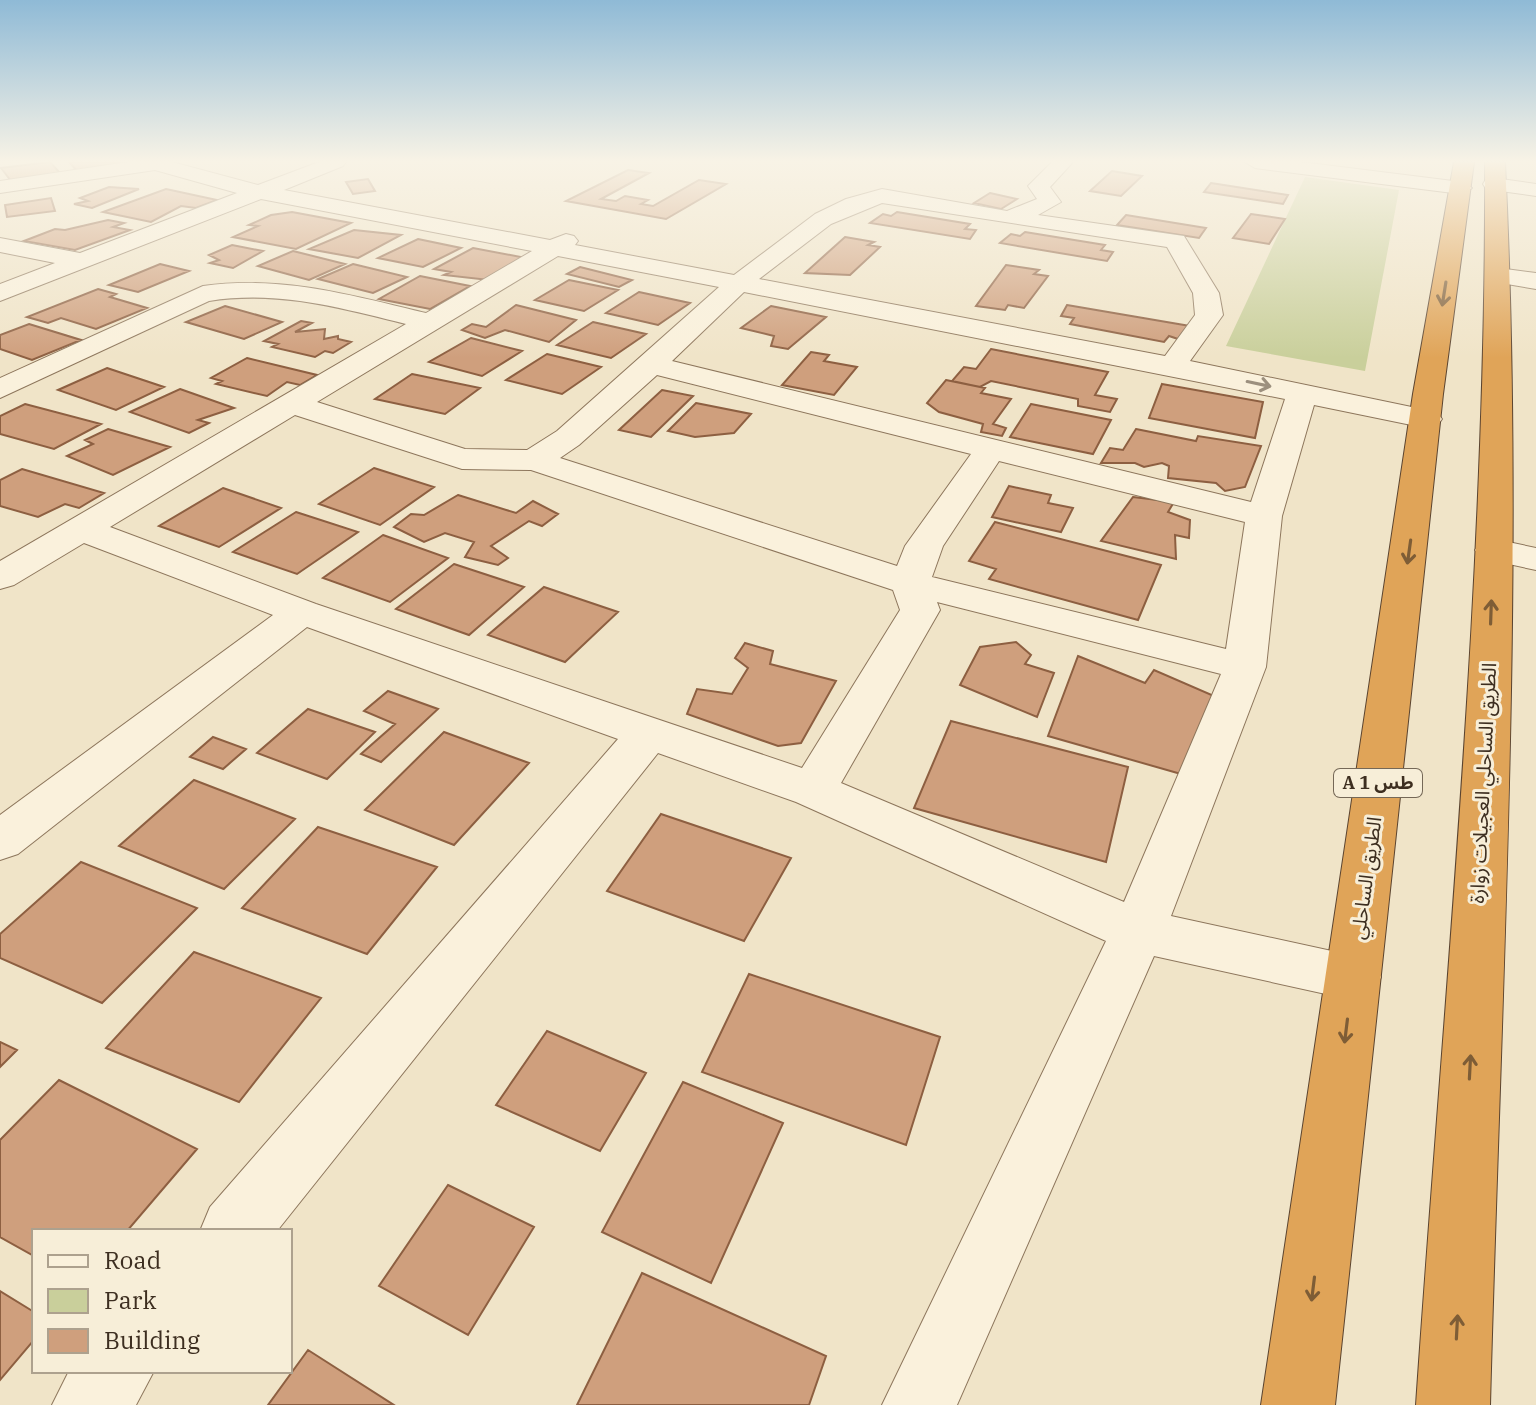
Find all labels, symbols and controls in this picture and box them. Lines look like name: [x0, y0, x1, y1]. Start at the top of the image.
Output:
one-way arrow: [1436, 281, 1451, 306]
one-way arrow: [1246, 377, 1271, 392]
one-way arrow: [1401, 538, 1416, 564]
one-way arrow: [1484, 599, 1499, 626]
street label: الطريق الساحلي العجيلات زوارة: [1463, 662, 1505, 904]
road number: A 1 طس: [1334, 769, 1422, 797]
street label: الطريق الساحلي: [1344, 815, 1390, 941]
one-way arrow: [1338, 1018, 1353, 1044]
one-way arrow: [1462, 1054, 1477, 1081]
legend: [32, 1229, 292, 1373]
text: Road: [104, 1244, 161, 1276]
one-way arrow: [1305, 1276, 1320, 1302]
text: Park: [104, 1284, 156, 1316]
one-way arrow: [1450, 1314, 1465, 1341]
text: Building: [104, 1324, 200, 1356]

